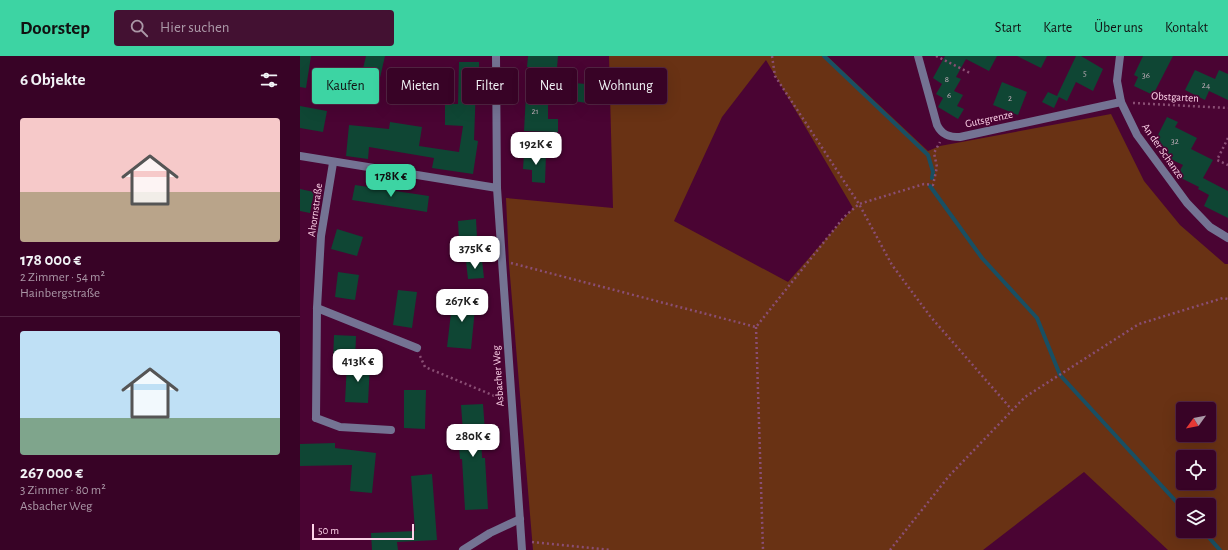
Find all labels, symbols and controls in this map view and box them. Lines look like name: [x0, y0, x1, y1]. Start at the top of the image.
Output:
search box: [114, 10, 394, 46]
icon: search: [128, 17, 150, 39]
text: Doorstep: [20, 19, 90, 38]
text: Hier suchen: [160, 20, 230, 35]
text: Start: [995, 21, 1021, 35]
text: Karte: [1043, 21, 1072, 35]
text: Über uns: [1094, 21, 1143, 35]
text: Kontakt: [1165, 21, 1208, 35]
chip: Kaufen: [312, 68, 379, 104]
chip: Mieten: [387, 68, 454, 104]
chip: Filter: [462, 68, 518, 104]
chip: Neu: [526, 68, 577, 104]
chip: Wohnung: [585, 68, 667, 104]
icon: filters: [258, 69, 280, 91]
house number: 5: [1083, 69, 1087, 78]
text: 6 Objekte: [20, 71, 85, 88]
house number: 36: [1142, 71, 1150, 80]
house number: 8: [945, 75, 949, 84]
house number: 24: [1202, 81, 1211, 90]
street label: Obstgarten: [1151, 90, 1199, 104]
house number: 6: [947, 91, 951, 100]
house number: 2: [1008, 94, 1012, 103]
house number: 21: [531, 107, 539, 116]
street label: Gutsgrenze: [964, 109, 1014, 129]
street label: An der Schanze: [1140, 121, 1186, 181]
pin: 192K €: [503, 132, 569, 166]
house number: 32: [1171, 137, 1179, 146]
text: 192K €: [520, 138, 552, 151]
icon: home: [114, 144, 186, 216]
pin: 178K €: [358, 164, 424, 198]
text: 178K €: [375, 170, 407, 183]
street label: Ahornstraße: [306, 183, 324, 237]
pin: 375K €: [442, 236, 508, 270]
text: 375K €: [459, 242, 491, 255]
text: 178 000 €: [20, 251, 82, 268]
text: 2 Zimmer · 54 m²: [20, 271, 105, 284]
text: Hainbergstraße: [20, 287, 100, 300]
pin: 267K €: [429, 289, 495, 323]
text: 267K €: [445, 295, 479, 308]
street label: Asbacher Weg: [490, 344, 506, 407]
pin: 413K €: [325, 349, 391, 383]
text: 413K €: [342, 355, 374, 368]
icon: home: [114, 357, 186, 429]
north arrow: [1176, 402, 1216, 442]
map controls: [1176, 402, 1216, 538]
pin: 280K €: [440, 424, 506, 458]
text: 280K €: [456, 430, 490, 443]
button: locate: [1176, 450, 1216, 490]
text: 267 000 €: [20, 464, 83, 481]
text: 3 Zimmer · 80 m²: [20, 484, 106, 497]
button: layers: [1176, 498, 1216, 538]
text: Asbacher Weg: [20, 500, 92, 513]
scale bar: [312, 522, 414, 541]
text: 50 m: [318, 525, 339, 536]

